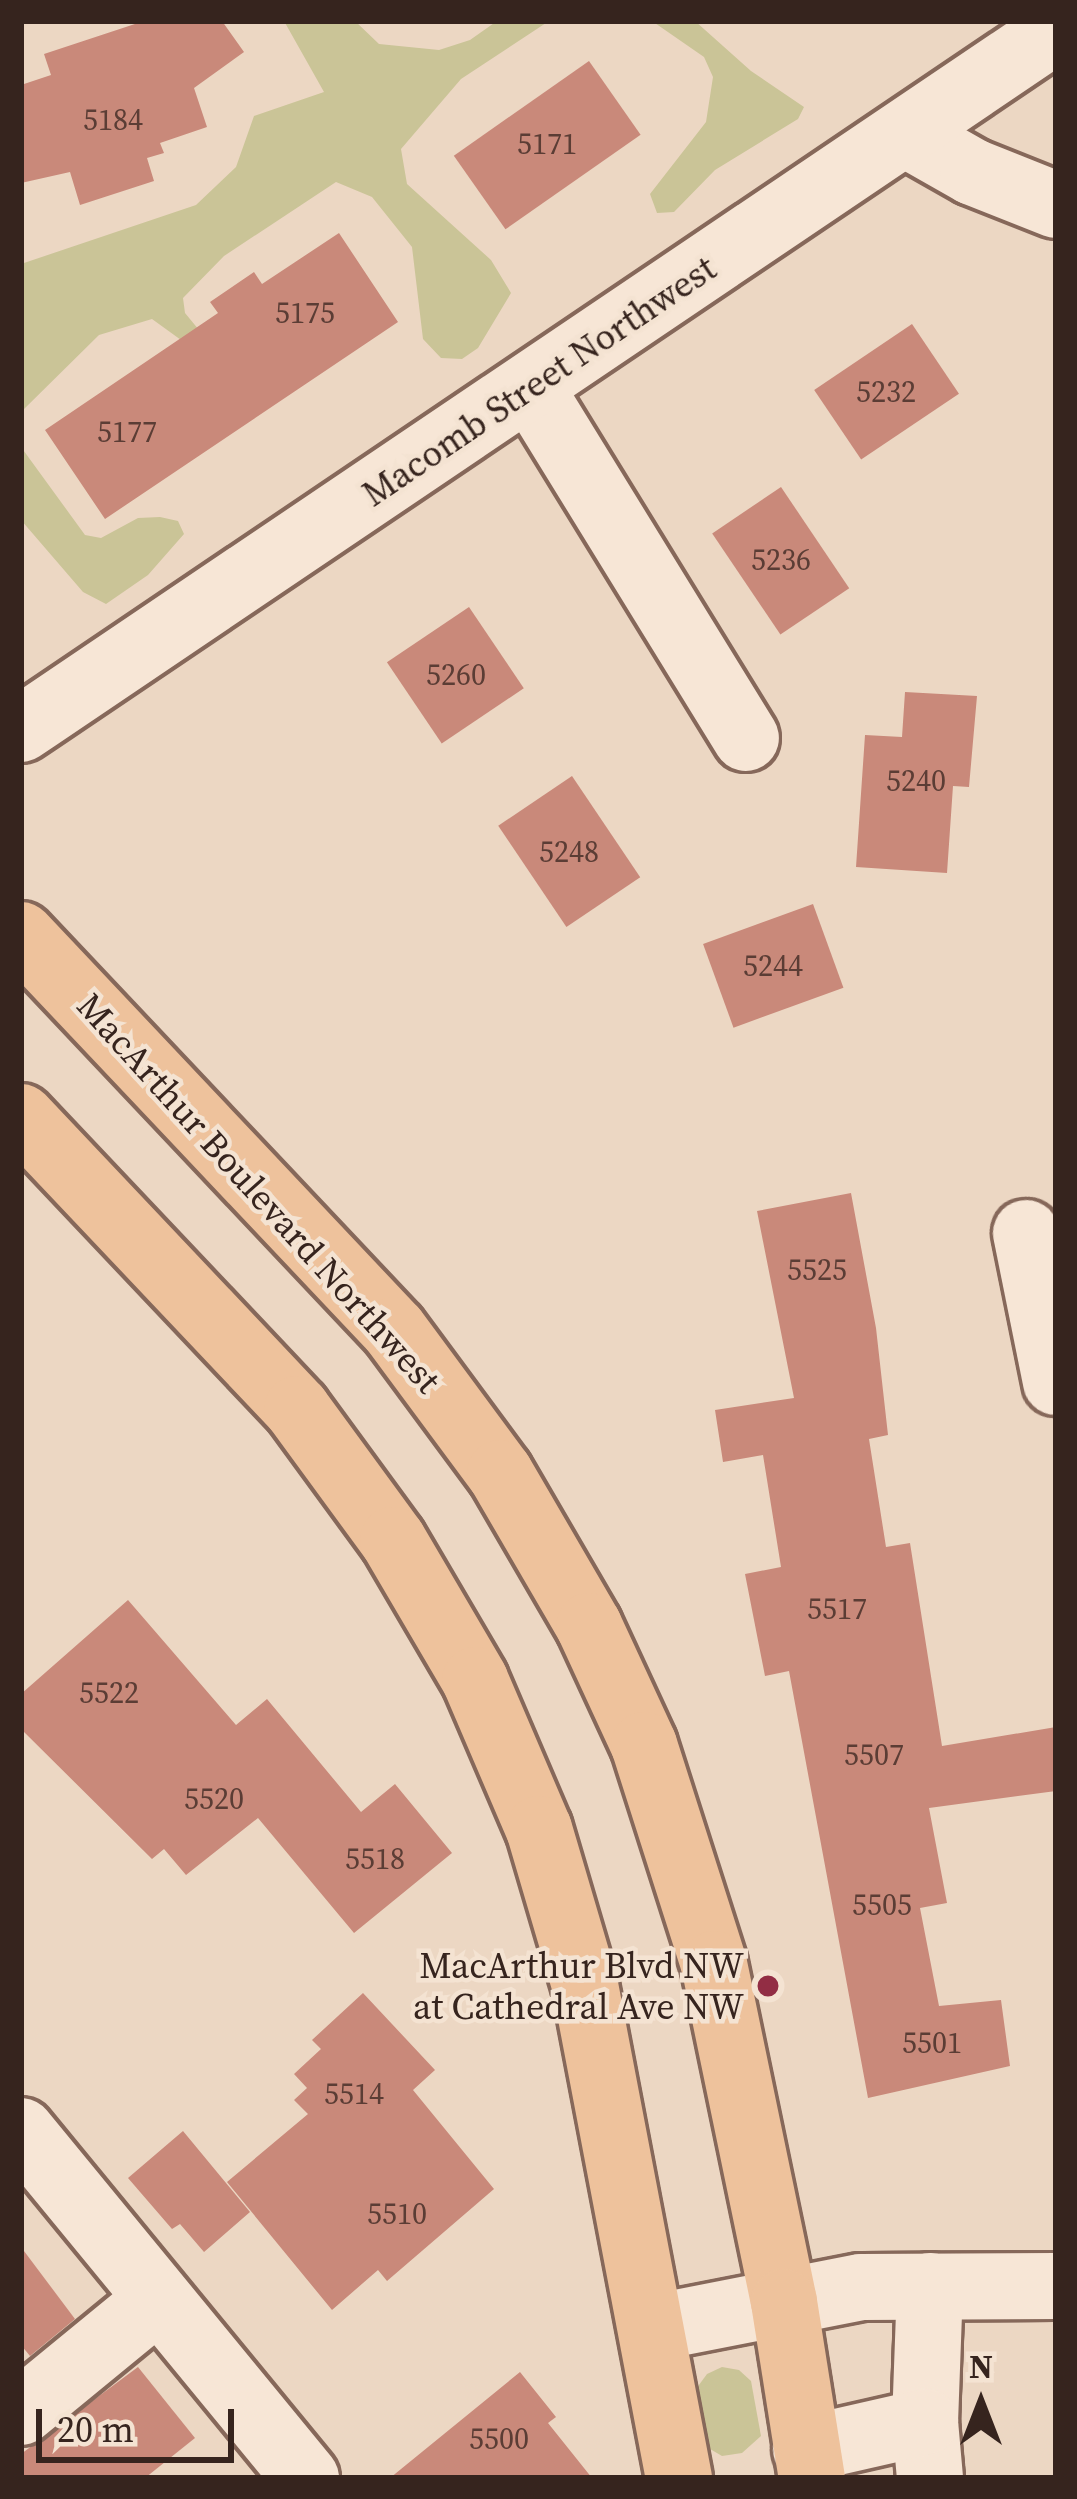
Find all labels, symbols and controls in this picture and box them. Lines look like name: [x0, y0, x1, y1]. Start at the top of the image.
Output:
house number: 5184: [83, 102, 143, 138]
house number: 5171: [517, 126, 577, 162]
street label: Macomb Street Northwest: [354, 247, 724, 515]
house number: 5175: [275, 295, 335, 331]
house number: 5232: [856, 374, 916, 410]
house number: 5177: [97, 414, 157, 450]
house number: 5236: [751, 542, 811, 578]
house number: 5260: [426, 657, 486, 693]
house number: 5240: [886, 763, 946, 799]
house number: 5248: [539, 834, 599, 870]
house number: 5244: [743, 948, 803, 984]
street label: MacArthur Boulevard Northwest: [68, 984, 450, 1402]
house number: 5525: [787, 1252, 847, 1288]
house number: 5517: [807, 1591, 867, 1627]
house number: 5522: [79, 1675, 139, 1711]
house number: 5507: [844, 1737, 904, 1773]
house number: 5520: [184, 1781, 244, 1817]
house number: 5518: [345, 1841, 405, 1877]
house number: 5505: [852, 1887, 912, 1923]
place label: MacArthur Blvd NW at Cathedral Ave NW: [413, 1943, 744, 2028]
marker: MacArthur Blvd NW at Cathedral Ave NW: [755, 1973, 781, 1999]
house number: 5501: [902, 2025, 962, 2061]
house number: 5514: [324, 2076, 384, 2112]
house number: 5510: [367, 2196, 427, 2232]
north arrow: [921, 2343, 1041, 2463]
text: N: [969, 2344, 993, 2389]
scale bar: [42, 2385, 240, 2459]
text: 20 m: [57, 2405, 134, 2454]
house number: 5500: [469, 2421, 529, 2457]

